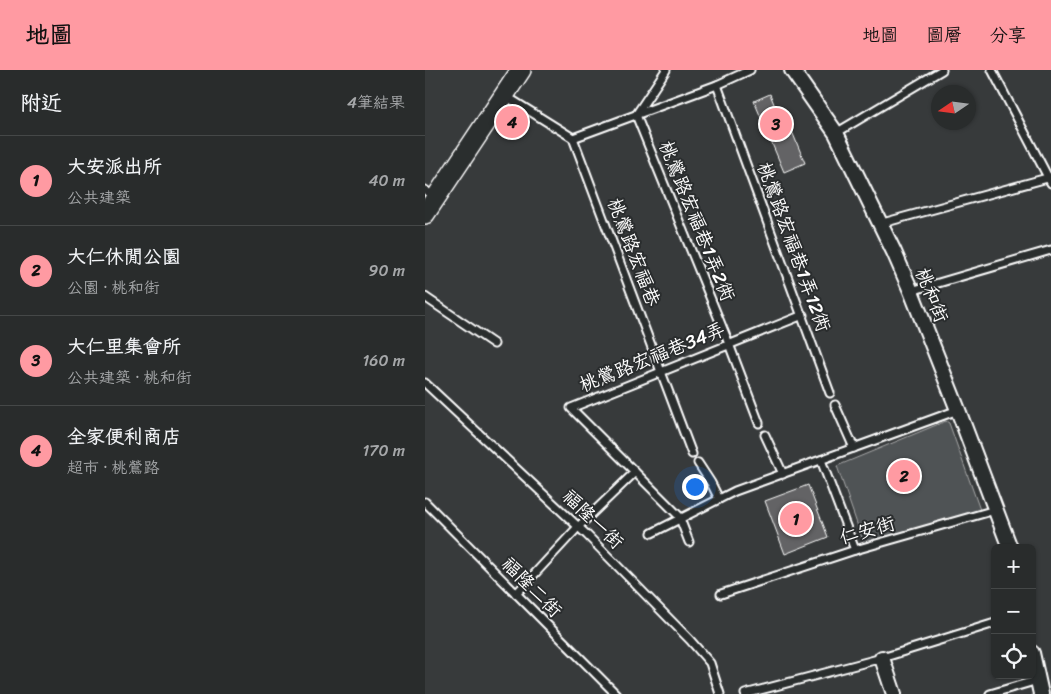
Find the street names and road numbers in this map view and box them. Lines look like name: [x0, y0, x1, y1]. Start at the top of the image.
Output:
street label: 桃鶯路宏福巷1弄2衖: [650, 135, 744, 307]
street label: 桃鶯路宏福巷1弄12衖: [748, 157, 840, 337]
street label: 桃鶯路宏福巷: [598, 193, 670, 311]
street label: 桃和街: [906, 262, 958, 328]
street label: 桃鶯路宏福巷34弄: [574, 313, 730, 401]
street label: 福隆一街: [554, 481, 632, 557]
street label: 仁安街: [835, 506, 899, 554]
street label: 福隆二街: [493, 548, 571, 626]

